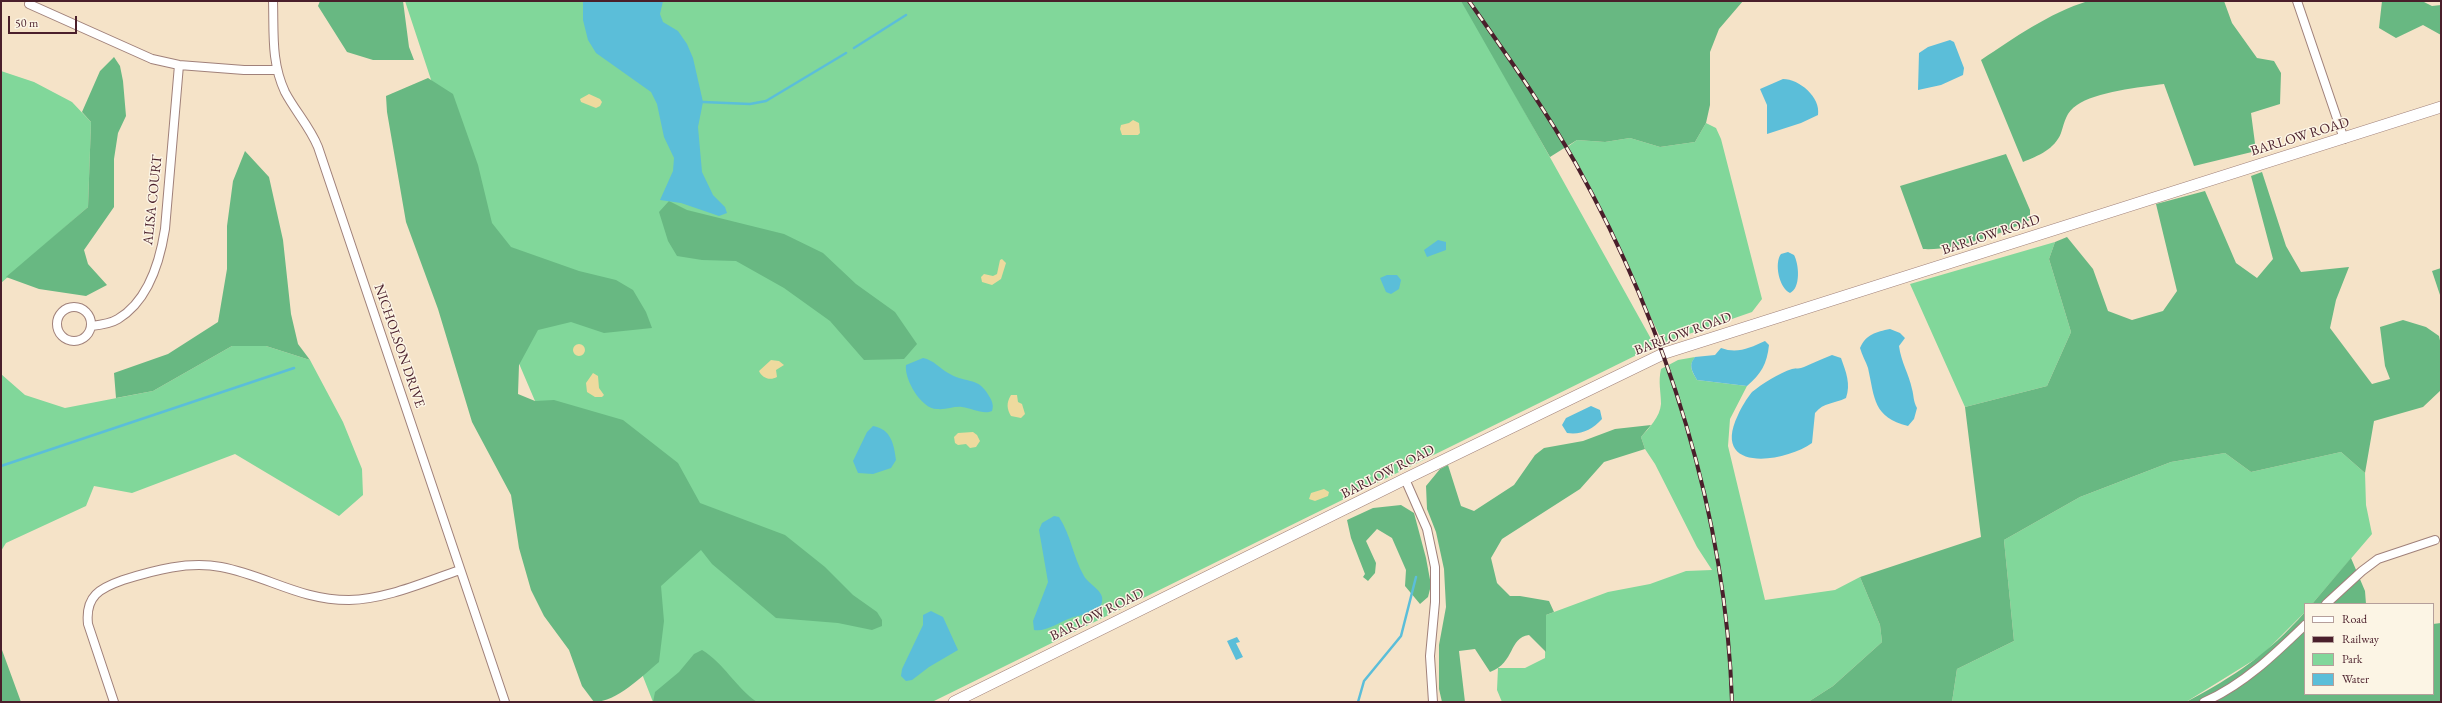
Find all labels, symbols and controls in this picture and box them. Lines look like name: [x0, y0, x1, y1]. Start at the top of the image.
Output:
scale bar: [10, 8, 79, 34]
text: 50 m: [15, 15, 38, 31]
street label: BARLOW ROAD: [2249, 114, 2351, 160]
street label: ALISA COURT: [140, 154, 166, 246]
street label: BARLOW ROAD: [1940, 211, 2042, 259]
street label: NICHOLSON DRIVE: [370, 282, 428, 410]
street label: BARLOW ROAD: [1632, 309, 1734, 359]
street label: BARLOW ROAD: [1339, 441, 1437, 503]
street label: BARLOW ROAD: [1047, 585, 1147, 645]
legend: [2304, 603, 2434, 695]
text: Road: [2342, 611, 2367, 627]
text: Railway: [2342, 631, 2379, 647]
text: Park: [2342, 651, 2362, 667]
text: Water: [2342, 671, 2369, 687]

